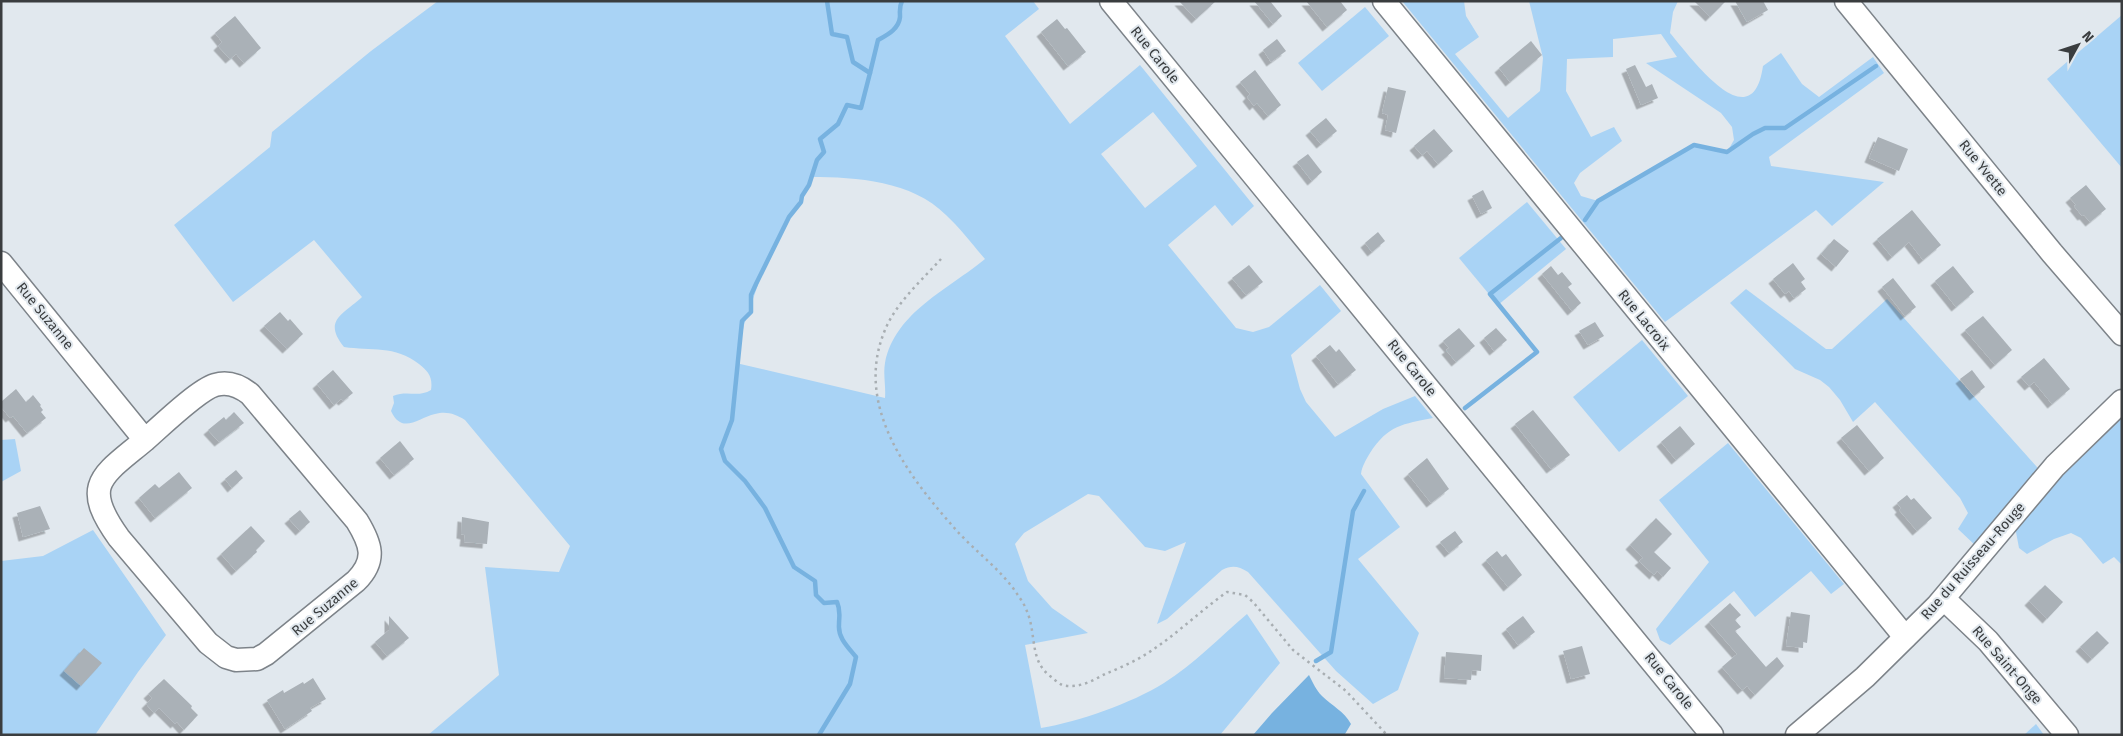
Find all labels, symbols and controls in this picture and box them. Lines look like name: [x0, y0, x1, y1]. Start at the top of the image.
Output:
north arrow: [2053, 20, 2103, 70]
street label: Rue Carole: [1127, 23, 1183, 87]
text: N: [2078, 28, 2097, 46]
street label: Rue Yvette: [1955, 137, 2011, 199]
street label: Rue Suzanne: [13, 279, 77, 353]
street label: Rue Lacroix: [1614, 286, 1674, 354]
street label: Rue Carole: [1384, 336, 1440, 400]
street label: Rue du Ruisseau-Rouge: [1917, 499, 2029, 623]
street label: Rue Suzanne: [288, 574, 362, 640]
street label: Rue Saint-Onge: [1968, 622, 2046, 708]
street label: Rue Carole: [1641, 649, 1697, 713]

